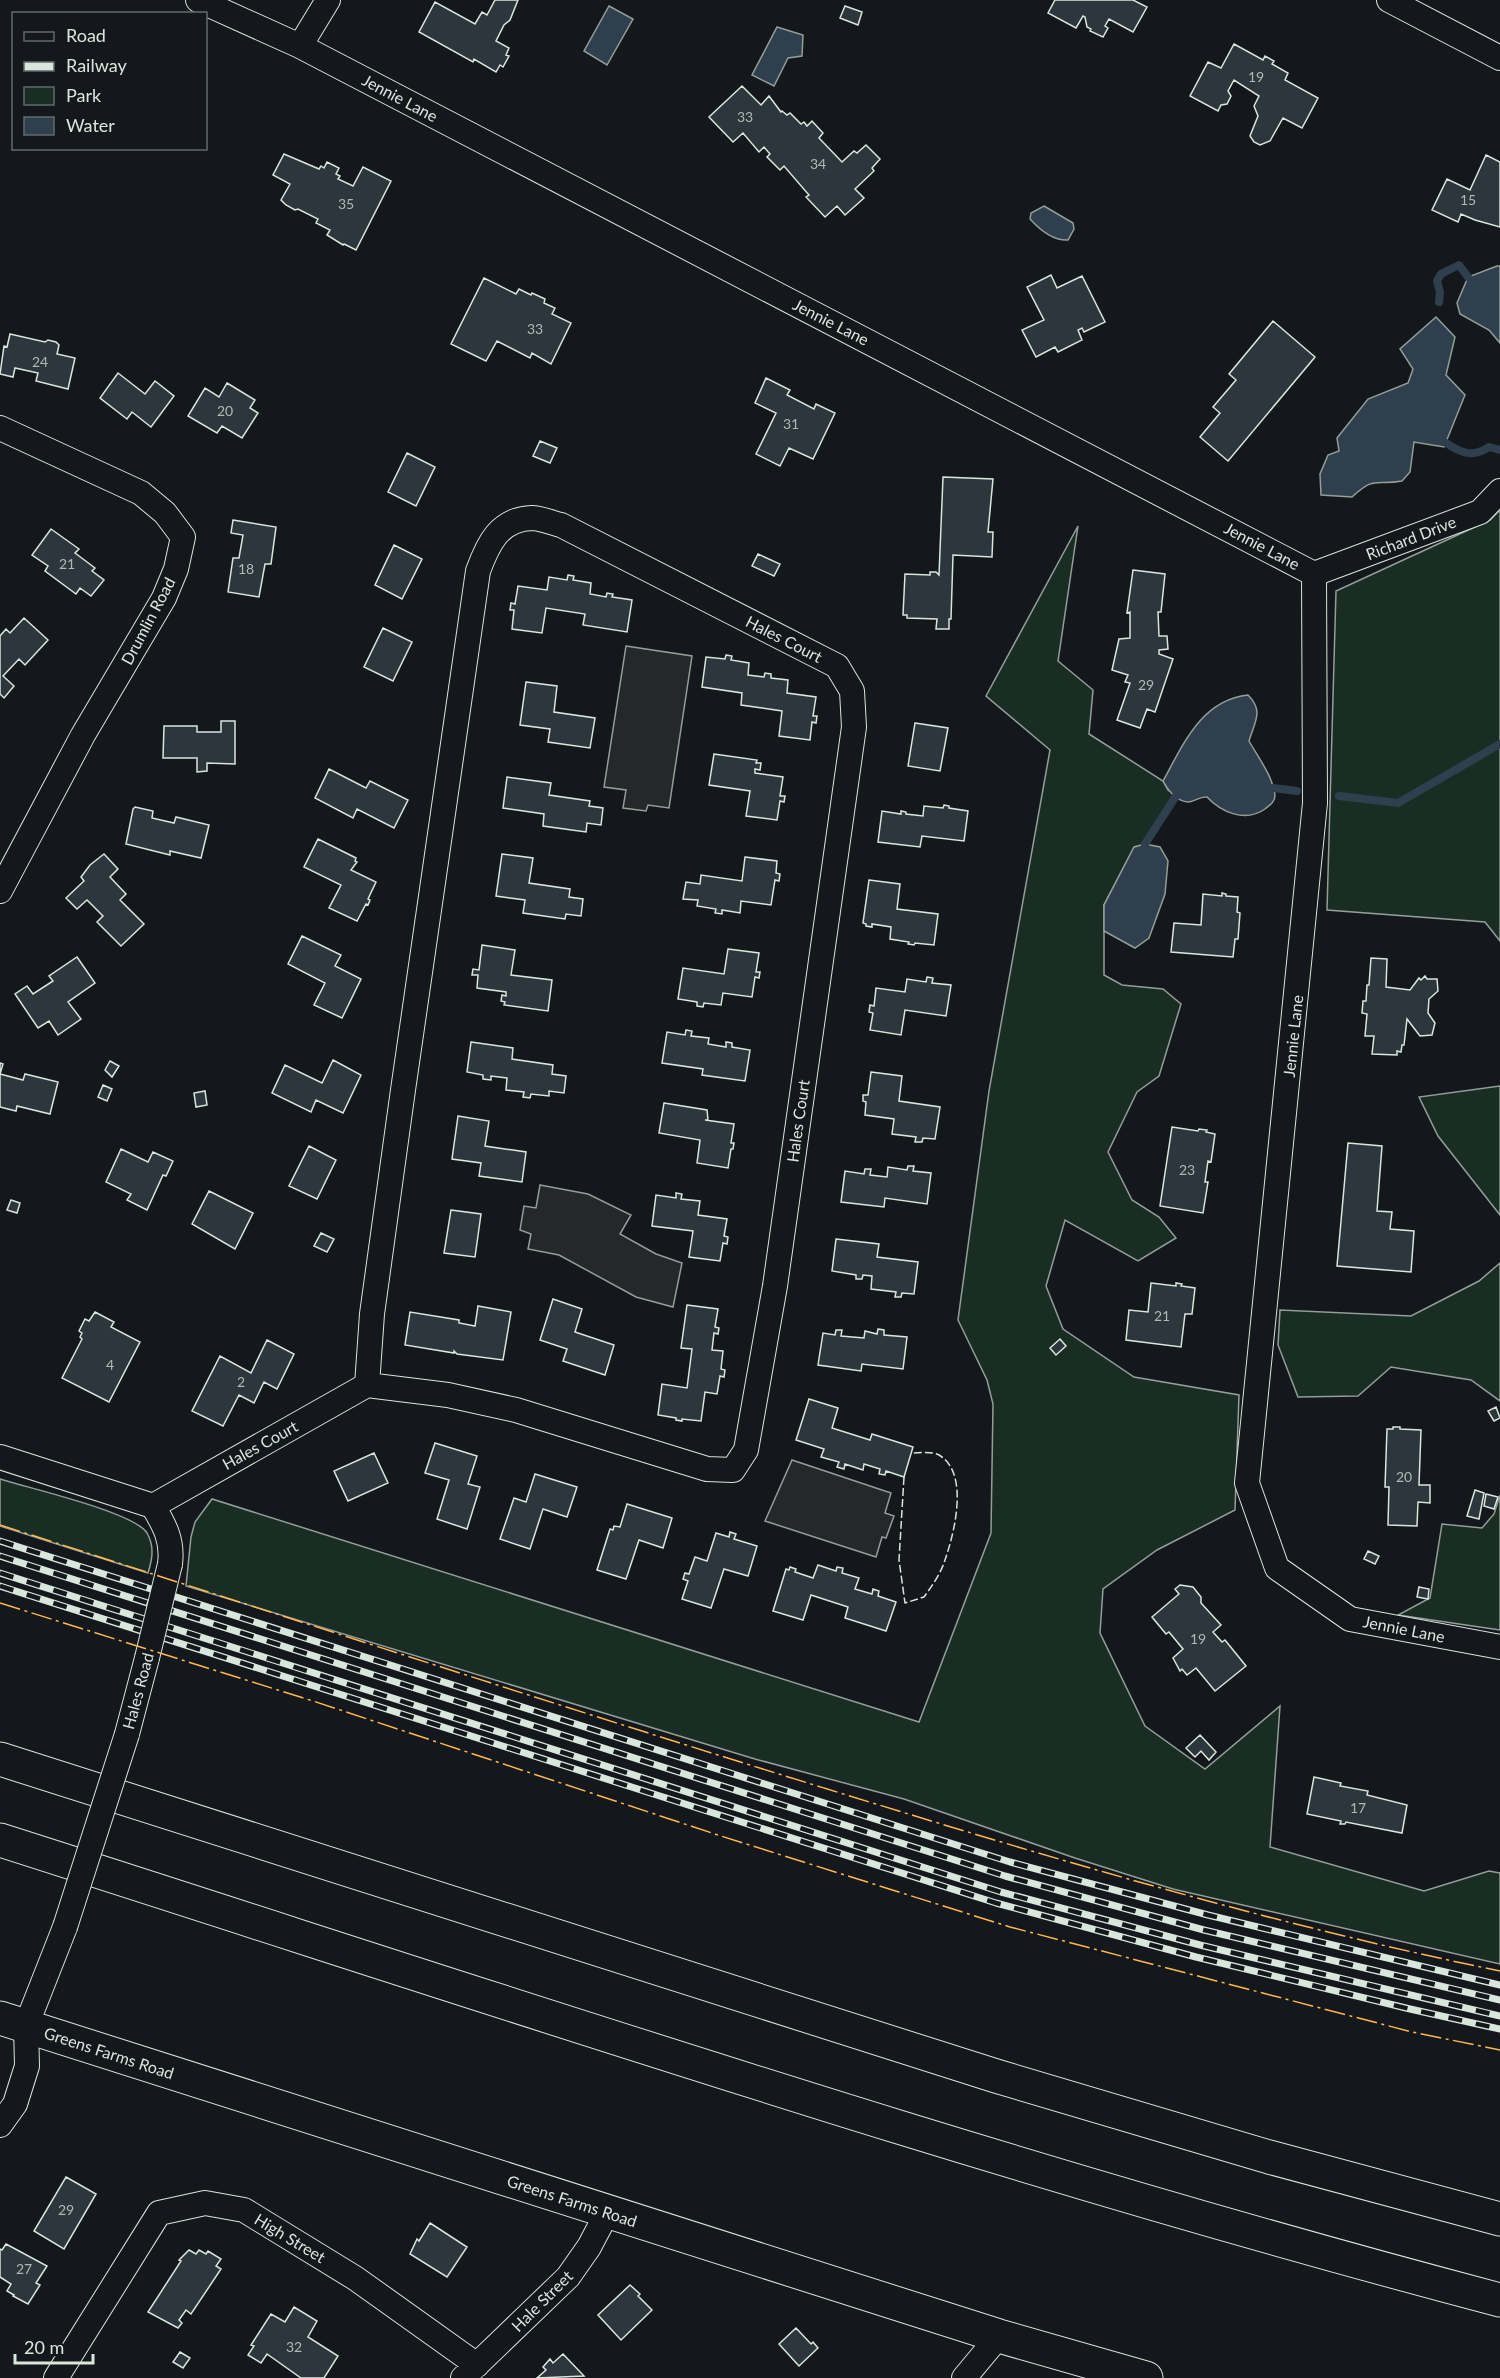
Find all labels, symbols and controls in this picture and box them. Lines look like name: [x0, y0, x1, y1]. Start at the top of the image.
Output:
legend: [12, 12, 207, 150]
text: Road: [66, 24, 106, 46]
text: Railway: [66, 54, 127, 76]
house number: 19: [1248, 68, 1264, 85]
street label: Jennie Lane: [359, 70, 441, 125]
text: Park: [66, 84, 102, 106]
house number: 33: [737, 108, 753, 125]
text: Water: [66, 114, 115, 136]
house number: 34: [810, 155, 826, 172]
house number: 15: [1460, 191, 1476, 208]
house number: 35: [338, 195, 354, 212]
street label: Jennie Lane: [790, 294, 872, 349]
house number: 33: [527, 320, 543, 337]
house number: 24: [32, 353, 48, 370]
house number: 20: [217, 402, 233, 419]
house number: 31: [783, 415, 799, 432]
street label: Richard Drive: [1363, 512, 1459, 563]
street label: Jennie Lane: [1221, 518, 1303, 573]
house number: 21: [59, 555, 75, 572]
house number: 18: [238, 560, 254, 577]
street label: Drumlin Road: [117, 574, 178, 668]
street label: Hales Court: [743, 611, 826, 666]
house number: 29: [1138, 676, 1154, 693]
street label: Jennie Lane: [1279, 994, 1306, 1078]
street label: Hales Court: [782, 1078, 813, 1163]
house number: 23: [1179, 1161, 1195, 1178]
house number: 21: [1154, 1307, 1170, 1324]
house number: 4: [106, 1356, 114, 1373]
house number: 2: [237, 1373, 245, 1390]
street label: Hales Court: [219, 1416, 301, 1473]
house number: 20: [1396, 1468, 1412, 1485]
street label: Jennie Lane: [1362, 1611, 1446, 1646]
house number: 19: [1190, 1630, 1206, 1647]
street label: Hales Road: [118, 1650, 157, 1731]
house number: 17: [1350, 1799, 1366, 1816]
street label: Greens Farms Road: [42, 2023, 176, 2082]
street label: Greens Farms Road: [505, 2171, 639, 2230]
house number: 29: [58, 2201, 74, 2218]
street label: High Street: [251, 2209, 329, 2266]
house number: 27: [16, 2260, 32, 2277]
street label: Hale Street: [507, 2266, 576, 2335]
scale bar: [15, 2327, 93, 2365]
text: 20 m: [24, 2336, 64, 2358]
house number: 32: [286, 2338, 302, 2355]

